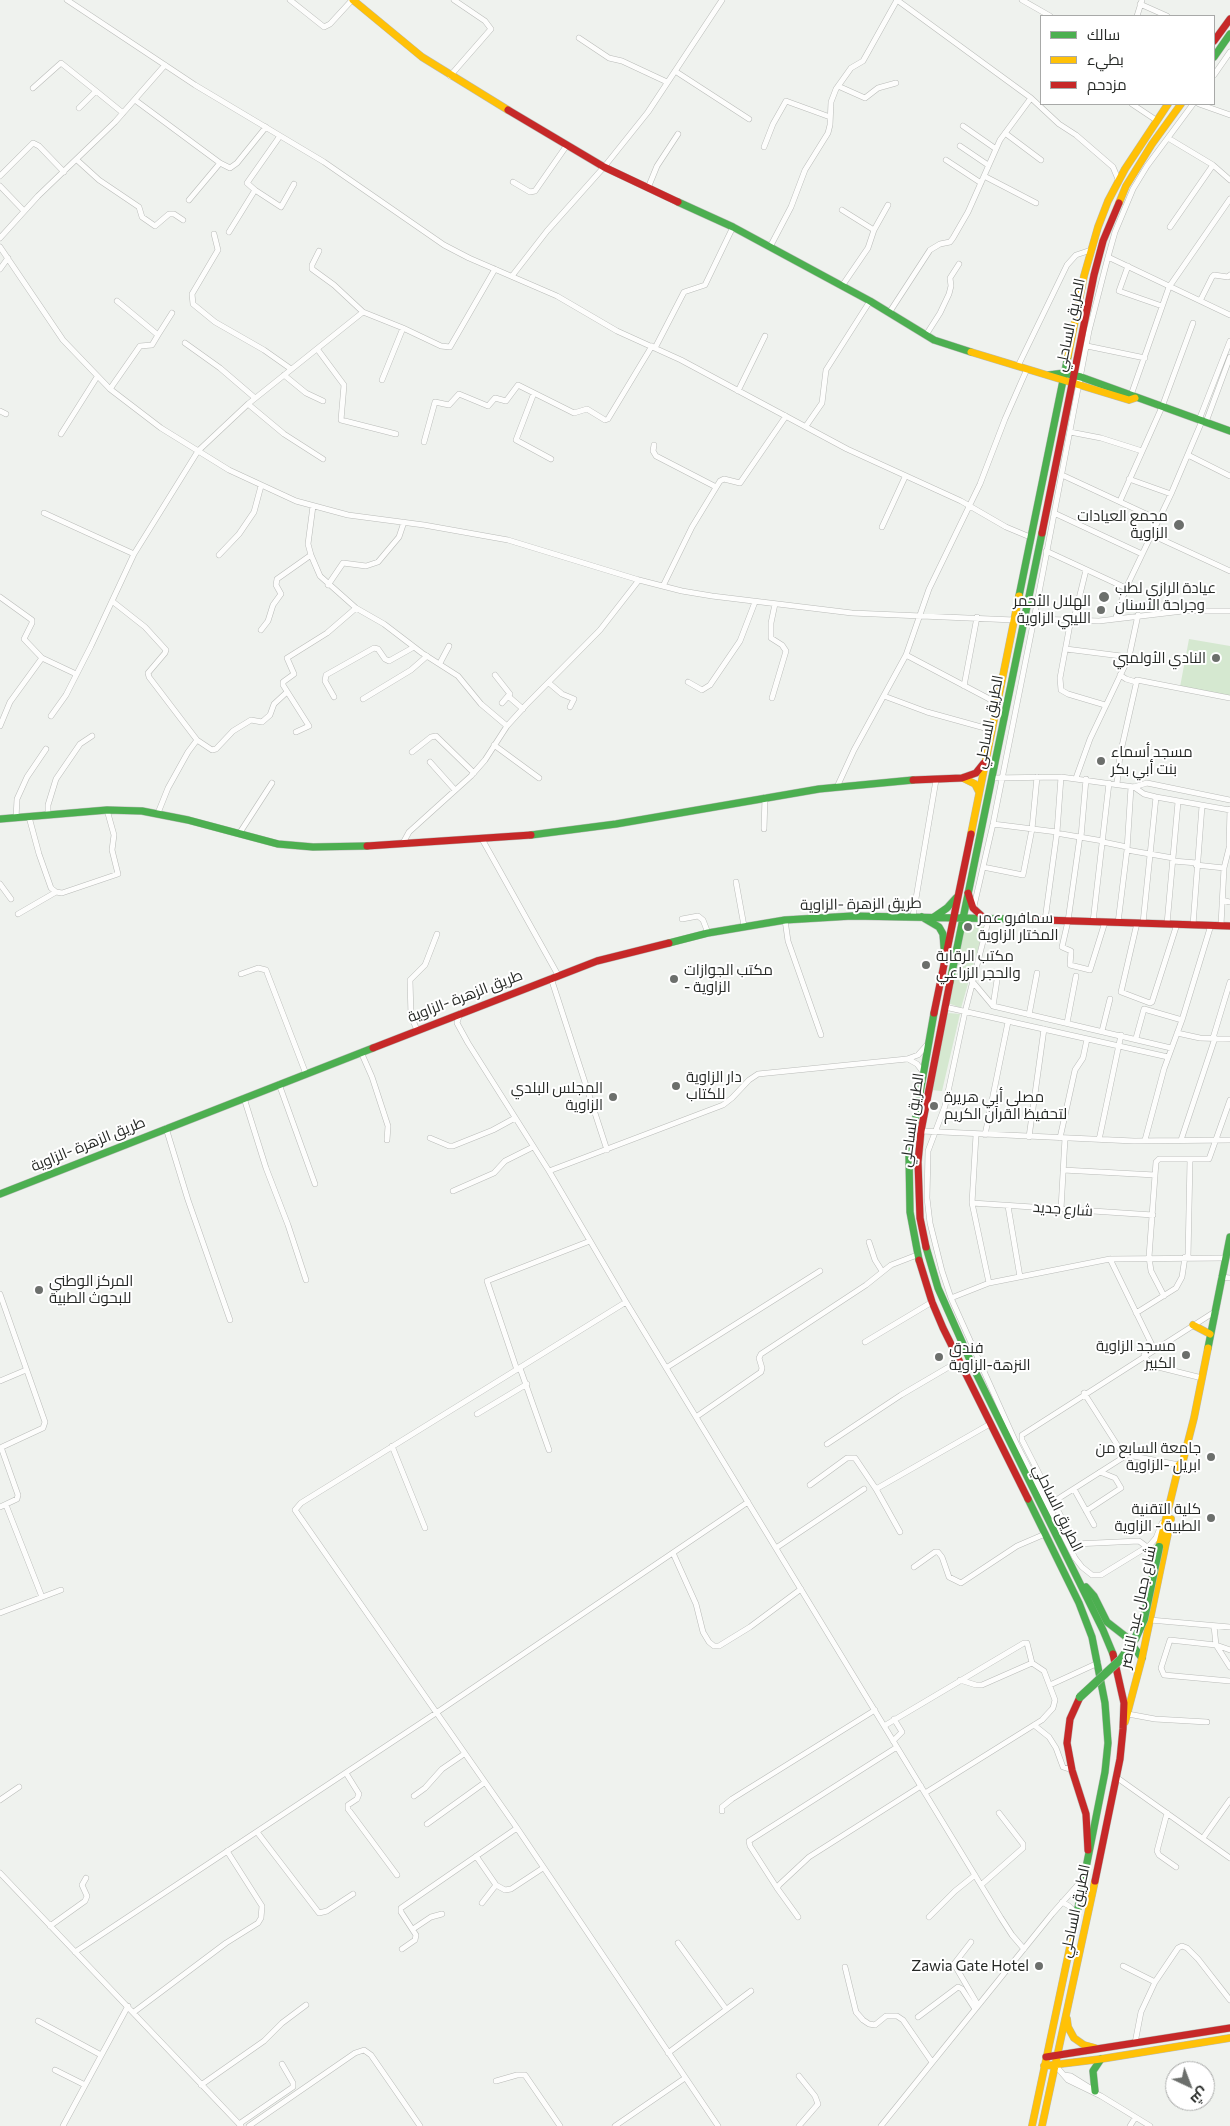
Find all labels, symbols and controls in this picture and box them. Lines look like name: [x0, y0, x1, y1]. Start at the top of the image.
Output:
legend: [1040, 15, 1215, 105]
text: سالك: [1087, 25, 1120, 43]
text: بطيء: [1087, 50, 1124, 68]
text: مزدحم: [1087, 75, 1127, 93]
street label: الطريق الساحلي: [1051, 277, 1089, 373]
place label: مجمع العيادات الزاوية: [1077, 507, 1168, 542]
marker: مجمع العيادات الزاوية: [1172, 518, 1186, 532]
place label: عيادة الرازي لطب وجراحة الأسنان: [1115, 579, 1216, 614]
marker: عيادة الرازي لطب وجراحة الأسنان: [1097, 590, 1111, 604]
place label: الهلال الأحمر الليبي الزاوية: [1013, 592, 1091, 627]
marker: الهلال الأحمر الليبي الزاوية: [1095, 604, 1107, 616]
place label: النادي الأولمبي: [1113, 649, 1206, 667]
marker: النادي الأولمبي: [1210, 652, 1222, 664]
street label: الطريق الساحلي: [971, 674, 1007, 770]
place label: مسجد أسماء بنت أبي بكر: [1111, 743, 1193, 778]
marker: مسجد أسماء بنت أبي بكر: [1095, 755, 1107, 767]
street label: طريق الزهرة -الزاوية: [800, 894, 922, 914]
place label: سمافرو عمر المختار الزاوية: [978, 909, 1059, 944]
marker: سمافرو عمر المختار الزاوية: [962, 921, 974, 933]
place label: مكتب الرقابة والحجر الزراعي: [936, 947, 1021, 982]
marker: مكتب الرقابة والحجر الزراعي: [920, 959, 932, 971]
place label: مكتب الجوازات - الزاوية: [684, 961, 773, 996]
street label: طريق الزهرة -الزاوية: [405, 966, 525, 1026]
marker: مكتب الجوازات - الزاوية: [668, 973, 680, 985]
place label: دار الزاوية للكتاب: [686, 1068, 742, 1103]
street label: الطريق الساحلي: [896, 1072, 928, 1168]
place label: المجلس البلدي الزاوية: [511, 1079, 603, 1114]
marker: دار الزاوية للكتاب: [670, 1080, 682, 1092]
place label: مصلى أبي هريرة لتحفيظ القرآن الكريم: [944, 1088, 1067, 1123]
marker: المجلس البلدي الزاوية: [607, 1091, 619, 1103]
marker: مصلى أبي هريرة لتحفيظ القرآن الكريم: [928, 1100, 940, 1112]
street label: طريق الزهرة -الزاوية: [28, 1113, 148, 1175]
street label: شارع جديد: [1032, 1198, 1094, 1220]
place label: المركز الوطني للبحوث الطبية: [49, 1272, 133, 1307]
marker: المركز الوطني للبحوث الطبية: [33, 1284, 45, 1296]
place label: مسجد الزاوية الكبير: [1096, 1337, 1176, 1372]
place label: فندق النزهة-الزاوية: [949, 1339, 1031, 1374]
marker: مسجد الزاوية الكبير: [1180, 1349, 1192, 1361]
marker: فندق النزهة-الزاوية: [933, 1351, 945, 1363]
place label: جامعة السابع من ابريل -الزاوية: [1096, 1439, 1201, 1474]
marker: جامعة السابع من ابريل -الزاوية: [1205, 1451, 1217, 1463]
street label: الطريق الساحلي: [1029, 1461, 1087, 1555]
place label: كلية التقنية الطبية - الزاوية: [1114, 1500, 1201, 1535]
marker: كلية التقنية الطبية - الزاوية: [1205, 1512, 1217, 1524]
street label: شارع جمال عبد الناصر: [1116, 1544, 1160, 1670]
street label: الطريق الساحلي: [1056, 1863, 1094, 1959]
place label: Zawia Gate Hotel: [911, 1957, 1029, 1975]
marker: Zawia Gate Hotel: [1033, 1960, 1045, 1972]
north arrow: [1165, 2061, 1215, 2111]
text: ش: [1188, 2084, 1212, 2109]

